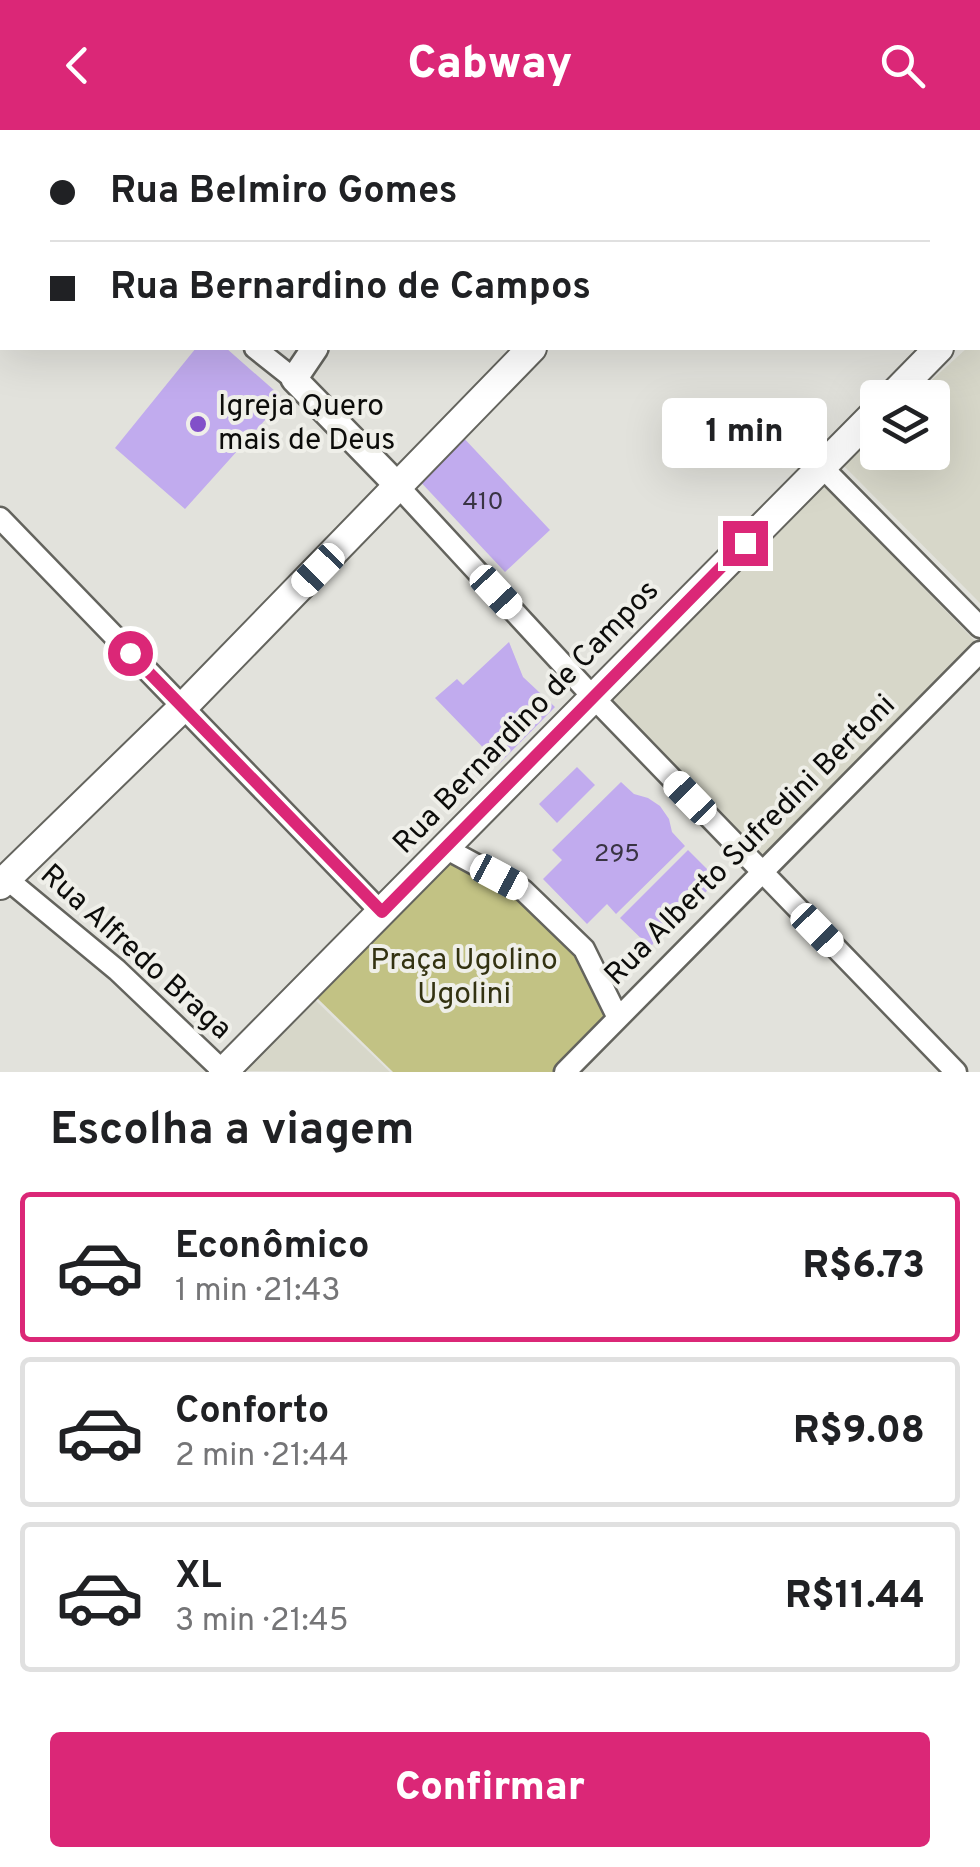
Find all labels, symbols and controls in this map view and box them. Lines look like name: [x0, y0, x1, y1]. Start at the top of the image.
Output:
text: Cabway: [408, 37, 572, 94]
icon: back: [50, 38, 105, 93]
icon: search: [875, 38, 930, 93]
text: Rua Belmiro Gomes: [110, 168, 457, 217]
text: Rua Bernardino de Campos: [110, 264, 591, 313]
map controls: [860, 380, 950, 470]
button: layers: [860, 380, 950, 470]
place label: Igreja Quero mais de Deus: [218, 389, 395, 460]
callout: 1 min: [662, 398, 828, 468]
marker: Igreja Quero mais de Deus: [187, 413, 209, 435]
text: 1 min: [705, 413, 784, 453]
house number: 410: [463, 487, 503, 519]
route end: [723, 521, 768, 566]
car: [286, 538, 350, 602]
car: [465, 560, 527, 624]
street label: Rua Bernardino de Campos: [386, 573, 668, 863]
route start: [108, 631, 153, 676]
street label: Rua Alberto Sufredini Bertoni: [598, 688, 904, 994]
car: [658, 766, 722, 830]
house number: 295: [594, 839, 640, 871]
car: [465, 850, 533, 904]
street label: Rua Alfredo Braga: [32, 857, 238, 1049]
car: [785, 898, 849, 962]
park label: Praça Ugolino Ugolini: [370, 943, 558, 1014]
text: Escolha a viagem: [50, 1103, 415, 1160]
icon: car: [55, 1222, 145, 1312]
text: Econômico: [175, 1223, 370, 1272]
text: R$6.73: [803, 1243, 925, 1292]
text: 1 min · 21:43: [175, 1272, 341, 1312]
icon: car: [55, 1387, 145, 1477]
text: Conforto: [175, 1388, 329, 1437]
text: R$9.08: [793, 1408, 925, 1457]
text: 2 min · 21:44: [175, 1437, 349, 1477]
icon: car: [55, 1552, 145, 1642]
text: XL: [175, 1553, 222, 1602]
text: R$11.44: [785, 1573, 925, 1622]
text: 3 min · 21:45: [175, 1602, 349, 1642]
button: Confirmar: [50, 1732, 930, 1847]

